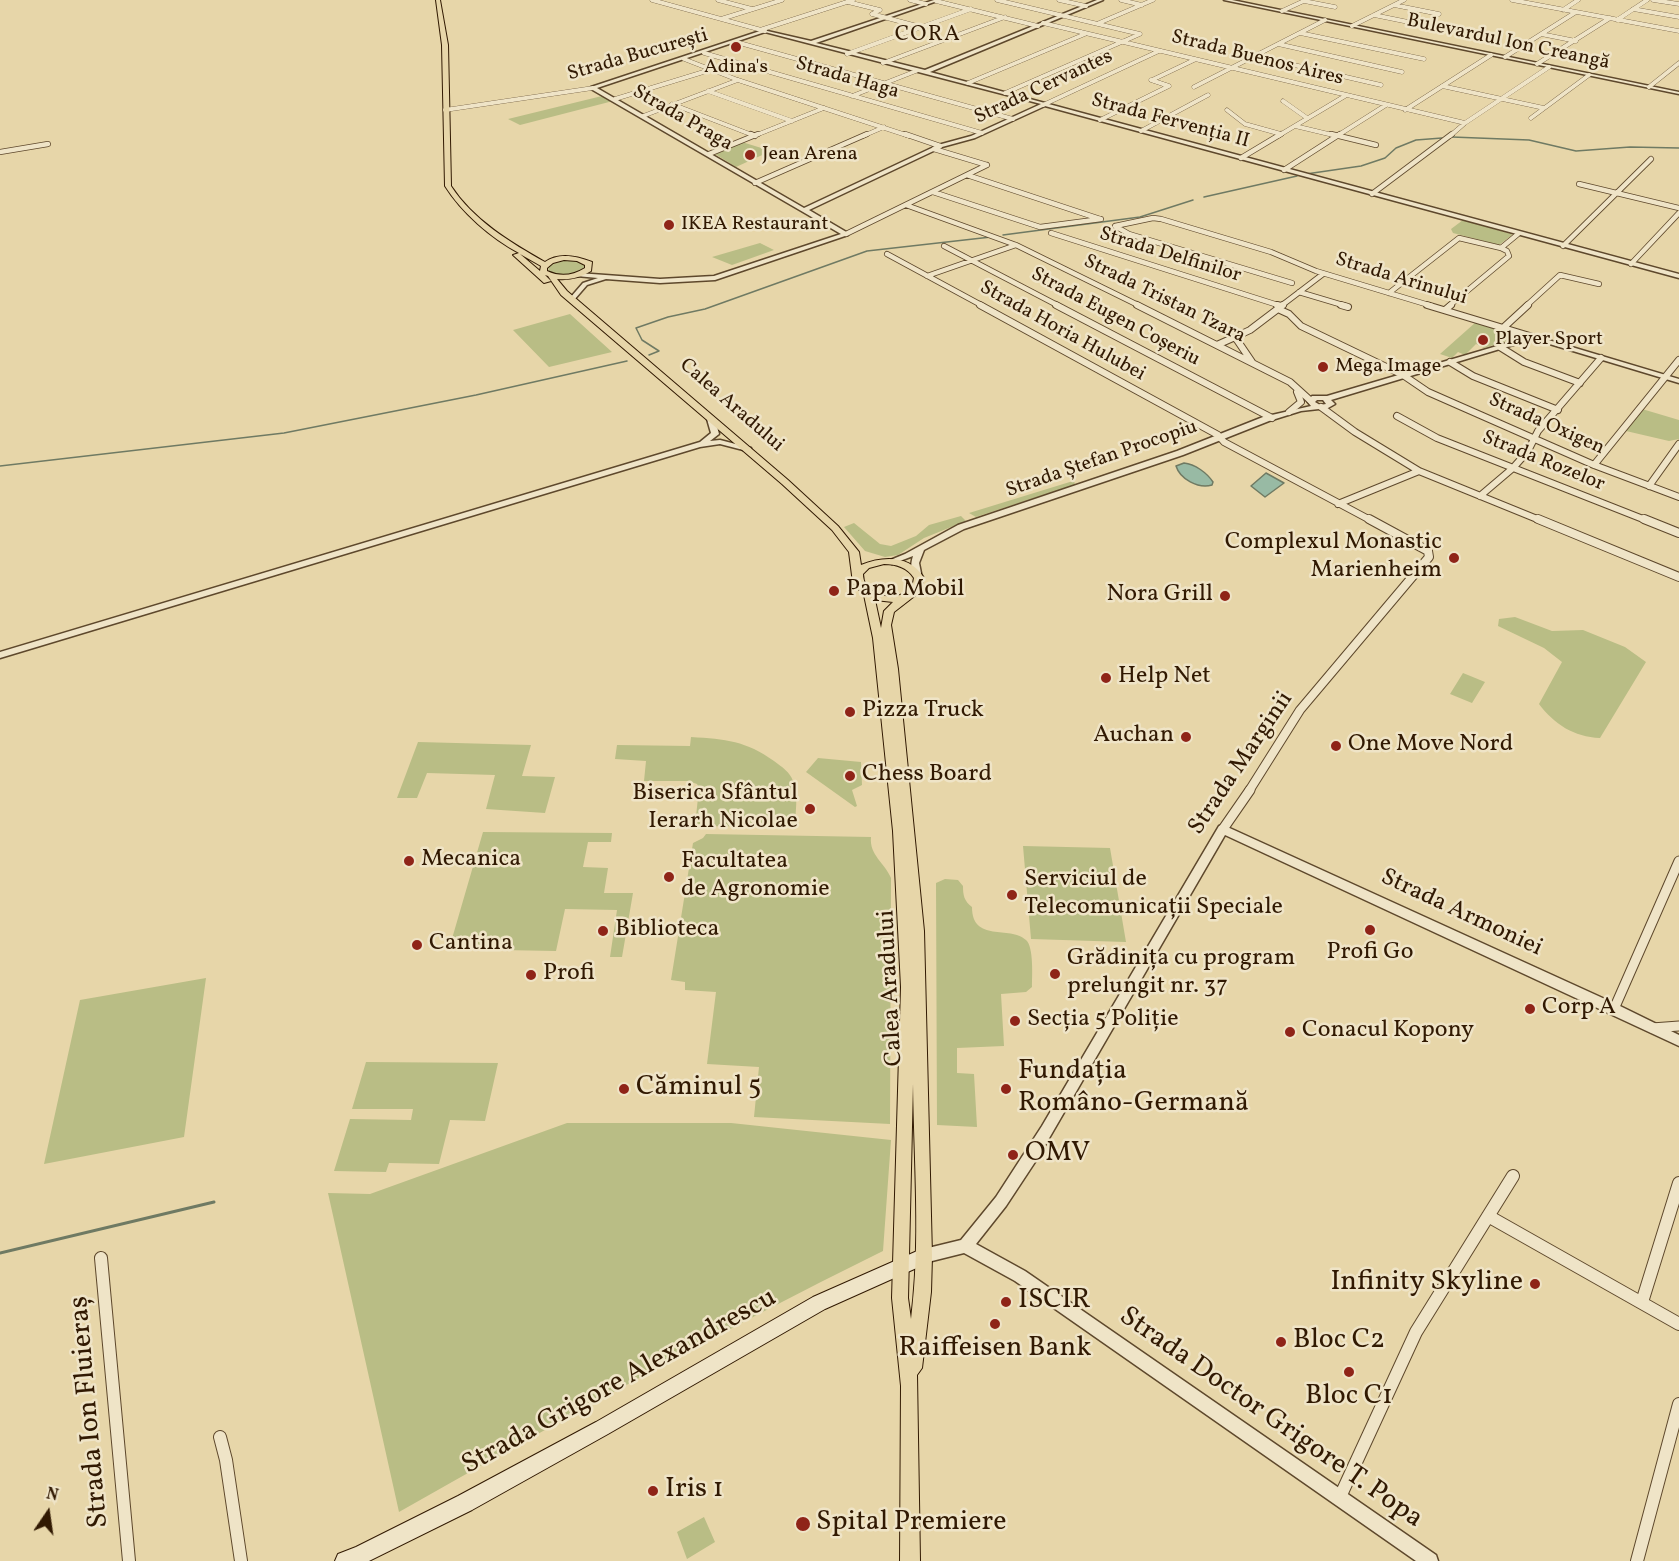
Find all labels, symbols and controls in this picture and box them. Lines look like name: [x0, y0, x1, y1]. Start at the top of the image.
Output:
street label: Bulevardul Ion Creangă: [1404, 10, 1612, 76]
district label: CORA: [895, 23, 961, 49]
street label: Strada București: [565, 24, 711, 88]
street label: Strada Buenos Aires: [1168, 26, 1346, 92]
marker: Adina's: [729, 40, 743, 54]
street label: Strada Cervantes: [971, 45, 1117, 131]
street label: Strada Haga: [792, 53, 902, 105]
place label: Adina's: [704, 56, 768, 80]
street label: Strada Praga: [628, 81, 736, 157]
street label: Strada Fervenția II: [1088, 89, 1252, 155]
place label: Jean Arena: [762, 143, 858, 167]
marker: Jean Arena: [743, 148, 757, 162]
place label: IKEA Restaurant: [681, 213, 828, 237]
marker: IKEA Restaurant: [662, 218, 676, 232]
street label: Strada Delfinilor: [1096, 223, 1244, 289]
street label: Strada Arinului: [1332, 249, 1470, 311]
street label: Strada Tristan Tzara: [1079, 250, 1249, 350]
street label: Strada Eugen Coșeriu: [1026, 263, 1204, 373]
street label: Strada Horia Hulubei: [975, 276, 1149, 388]
place label: Player Sport: [1495, 328, 1603, 352]
marker: Player Sport: [1476, 333, 1490, 347]
street label: Calea Aradului: [674, 354, 788, 458]
place label: Mega Image: [1335, 355, 1441, 379]
marker: Mega Image: [1316, 360, 1330, 374]
street label: Strada Oxigen: [1484, 389, 1608, 461]
street label: Strada Ștefan Procopiu: [1003, 416, 1201, 504]
street label: Strada Rozelor: [1478, 427, 1608, 497]
place label: Complexul Monastic Marienheim: [1225, 530, 1442, 586]
marker: Complexul Monastic Marienheim: [1447, 551, 1461, 565]
place label: Papa Mobil: [846, 577, 964, 605]
place label: Nora Grill: [1106, 582, 1213, 610]
marker: Papa Mobil: [827, 584, 841, 598]
marker: Nora Grill: [1218, 589, 1232, 603]
place label: Help Net: [1118, 664, 1211, 692]
marker: Help Net: [1099, 671, 1113, 685]
street label: Strada Marginii: [1183, 687, 1301, 841]
place label: Pizza Truck: [862, 698, 984, 726]
marker: Pizza Truck: [843, 705, 857, 719]
place label: Auchan: [1093, 723, 1174, 751]
marker: Auchan: [1179, 730, 1193, 744]
place label: One Move Nord: [1348, 732, 1513, 760]
marker: One Move Nord: [1329, 739, 1343, 753]
place label: Chess Board: [862, 762, 992, 790]
marker: Chess Board: [843, 769, 857, 783]
place label: Biserica Sfântul Ierarh Nicolae: [632, 781, 798, 837]
marker: Biserica Sfântul Ierarh Nicolae: [803, 802, 817, 816]
place label: Mecanica: [421, 847, 521, 875]
place label: Facultatea de Agronomie: [681, 849, 830, 905]
marker: Mecanica: [402, 854, 416, 868]
street label: Strada Armoniei: [1376, 864, 1546, 964]
place label: Serviciul de Telecomunicații Speciale: [1024, 867, 1283, 923]
marker: Facultatea de Agronomie: [662, 870, 676, 884]
marker: Serviciul de Telecomunicații Speciale: [1005, 888, 1019, 902]
street label: Calea Aradului: [874, 909, 910, 1067]
place label: Biblioteca: [615, 917, 719, 945]
marker: Profi Go: [1363, 923, 1377, 937]
marker: Biblioteca: [596, 924, 610, 938]
place label: Cantina: [429, 931, 513, 959]
marker: Cantina: [410, 938, 424, 952]
place label: Profi Go: [1327, 940, 1413, 968]
place label: Grădinița cu program prelungit nr. 37: [1067, 946, 1295, 1002]
place label: Profi: [543, 961, 595, 989]
marker: Grădinița cu program prelungit nr. 37: [1048, 967, 1062, 981]
marker: Profi: [524, 968, 538, 982]
place label: Corp A: [1542, 995, 1616, 1023]
marker: Corp A: [1523, 1002, 1537, 1016]
place label: Secția 5 Poliție: [1027, 1007, 1179, 1035]
marker: Secția 5 Poliție: [1008, 1014, 1022, 1028]
place label: Conacul Kopony: [1302, 1018, 1474, 1046]
marker: Conacul Kopony: [1283, 1025, 1297, 1039]
place label: Fundația Româno-Germană: [1018, 1056, 1249, 1122]
place label: Căminul 5: [636, 1072, 761, 1106]
marker: Căminul 5: [617, 1082, 631, 1096]
marker: Fundația Româno-Germană: [999, 1082, 1013, 1096]
place label: OMV: [1025, 1138, 1090, 1172]
marker: OMV: [1006, 1148, 1020, 1162]
place label: Infinity Skyline: [1330, 1267, 1523, 1301]
marker: Infinity Skyline: [1528, 1277, 1542, 1291]
street label: Strada Grigore Alexandrescu: [457, 1282, 783, 1484]
place label: ISCIR: [1018, 1285, 1091, 1319]
street label: Strada Ion Fluieraș: [64, 1295, 118, 1529]
marker: ISCIR: [999, 1295, 1013, 1309]
street label: Strada Doctor Grigore T. Popa: [1112, 1301, 1428, 1537]
marker: Raiffeisen Bank: [988, 1317, 1002, 1331]
place label: Bloc C2: [1293, 1325, 1385, 1359]
place label: Raiffeisen Bank: [899, 1333, 1091, 1367]
marker: Bloc C2: [1274, 1335, 1288, 1349]
marker: Bloc C1: [1342, 1365, 1356, 1379]
place label: Bloc C1: [1305, 1381, 1393, 1415]
place label: Iris 1: [665, 1474, 724, 1508]
north arrow: [18, 1483, 78, 1543]
text: N: [44, 1483, 60, 1507]
marker: Iris 1: [646, 1484, 660, 1498]
place label: Spital Premiere: [816, 1507, 1006, 1541]
marker: Spital Premiere: [794, 1515, 812, 1533]

